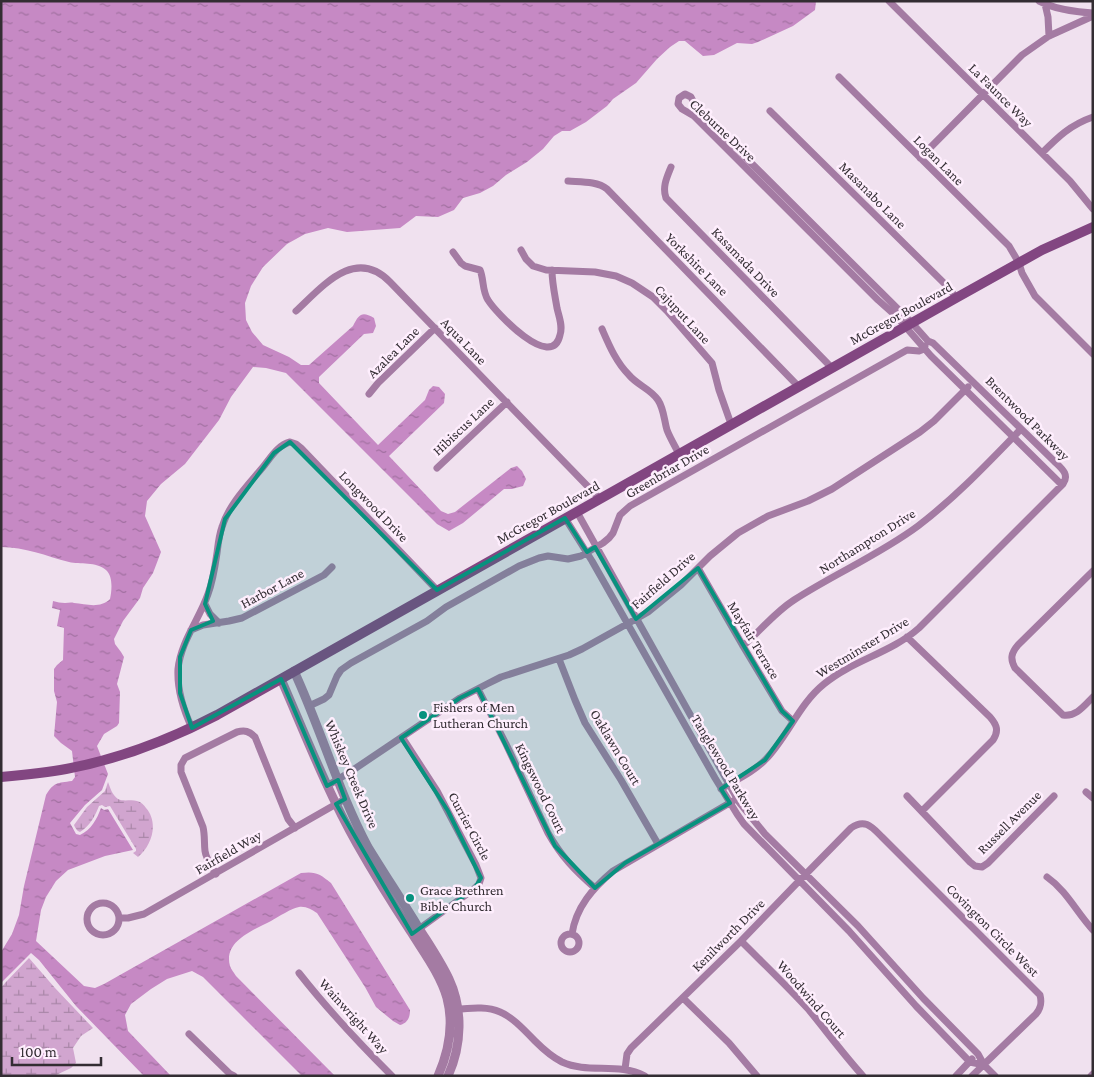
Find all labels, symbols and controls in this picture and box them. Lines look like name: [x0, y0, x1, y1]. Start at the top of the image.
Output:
street label: La Faunce Way: [966, 60, 1037, 131]
street label: Cleburne Drive: [687, 95, 759, 165]
street label: Logan Lane: [911, 132, 967, 188]
street label: Masanabo Lane: [836, 158, 910, 232]
street label: Kasamada Drive: [709, 224, 783, 300]
street label: Yorkshire Lane: [662, 229, 732, 299]
street label: McGregor Boulevard: [847, 278, 956, 348]
street label: Cajuput Lane: [651, 281, 714, 347]
street label: Aqua Lane: [438, 314, 490, 368]
street label: Azalea Lane: [364, 323, 422, 381]
street label: Brentwood Parkway: [983, 373, 1074, 464]
street label: Hibiscus Lane: [429, 394, 497, 458]
street label: Greenbriar Drive: [622, 441, 712, 501]
street label: Longwood Drive: [336, 467, 412, 545]
street label: McGregor Boulevard: [494, 477, 603, 547]
street label: Northampton Drive: [816, 505, 918, 577]
street label: Fairfield Drive: [628, 548, 698, 612]
street label: Harbor Lane: [238, 565, 306, 611]
street label: Mayfair Terrace: [725, 598, 783, 682]
street label: Westminster Drive: [813, 613, 911, 681]
place label: Fishers of Men Lutheran Church: [433, 699, 529, 731]
street label: Oaklawn Court: [587, 706, 645, 788]
marker: Fishers of Men Lutheran Church: [417, 709, 429, 721]
street label: Tanglewood Parkway: [688, 712, 764, 823]
street label: Whiskey Creek Drive: [322, 717, 382, 831]
street label: Kingswood Court: [512, 741, 570, 836]
street label: Russell Avenue: [974, 787, 1044, 857]
street label: Currier Circle: [445, 789, 495, 863]
street label: Fairfield Way: [192, 826, 265, 877]
street label: Covington Circle West: [943, 880, 1043, 980]
place label: Grace Brethren Bible Church: [420, 882, 504, 914]
marker: Grace Brethren Bible Church: [404, 892, 416, 904]
street label: Kenilworth Drive: [688, 895, 768, 975]
street label: Woodwind Court: [774, 957, 850, 1041]
street label: Wainwright Way: [316, 975, 392, 1057]
scale bar: [12, 1034, 101, 1066]
text: 100 m: [20, 1044, 57, 1060]

